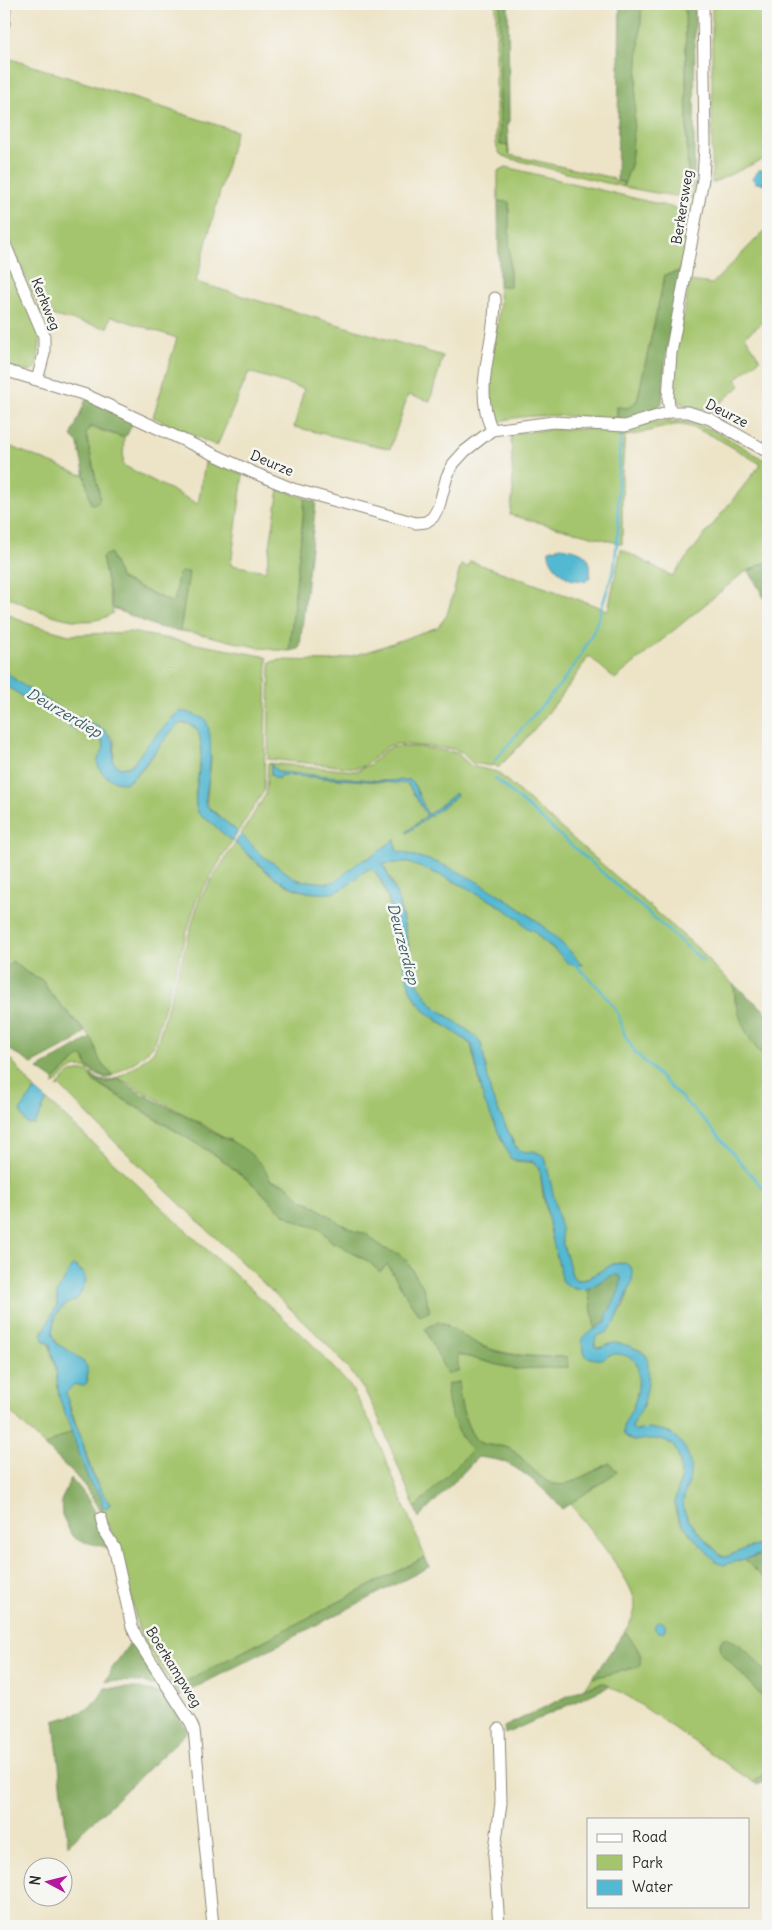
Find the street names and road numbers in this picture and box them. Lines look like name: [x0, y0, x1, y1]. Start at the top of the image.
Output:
street label: Berkersweg: [667, 168, 697, 246]
street label: Kerkweg: [27, 275, 65, 333]
street label: Deurze: [703, 395, 751, 431]
street label: Deurze: [248, 446, 296, 480]
street label: Boerkampweg: [142, 1623, 206, 1711]

